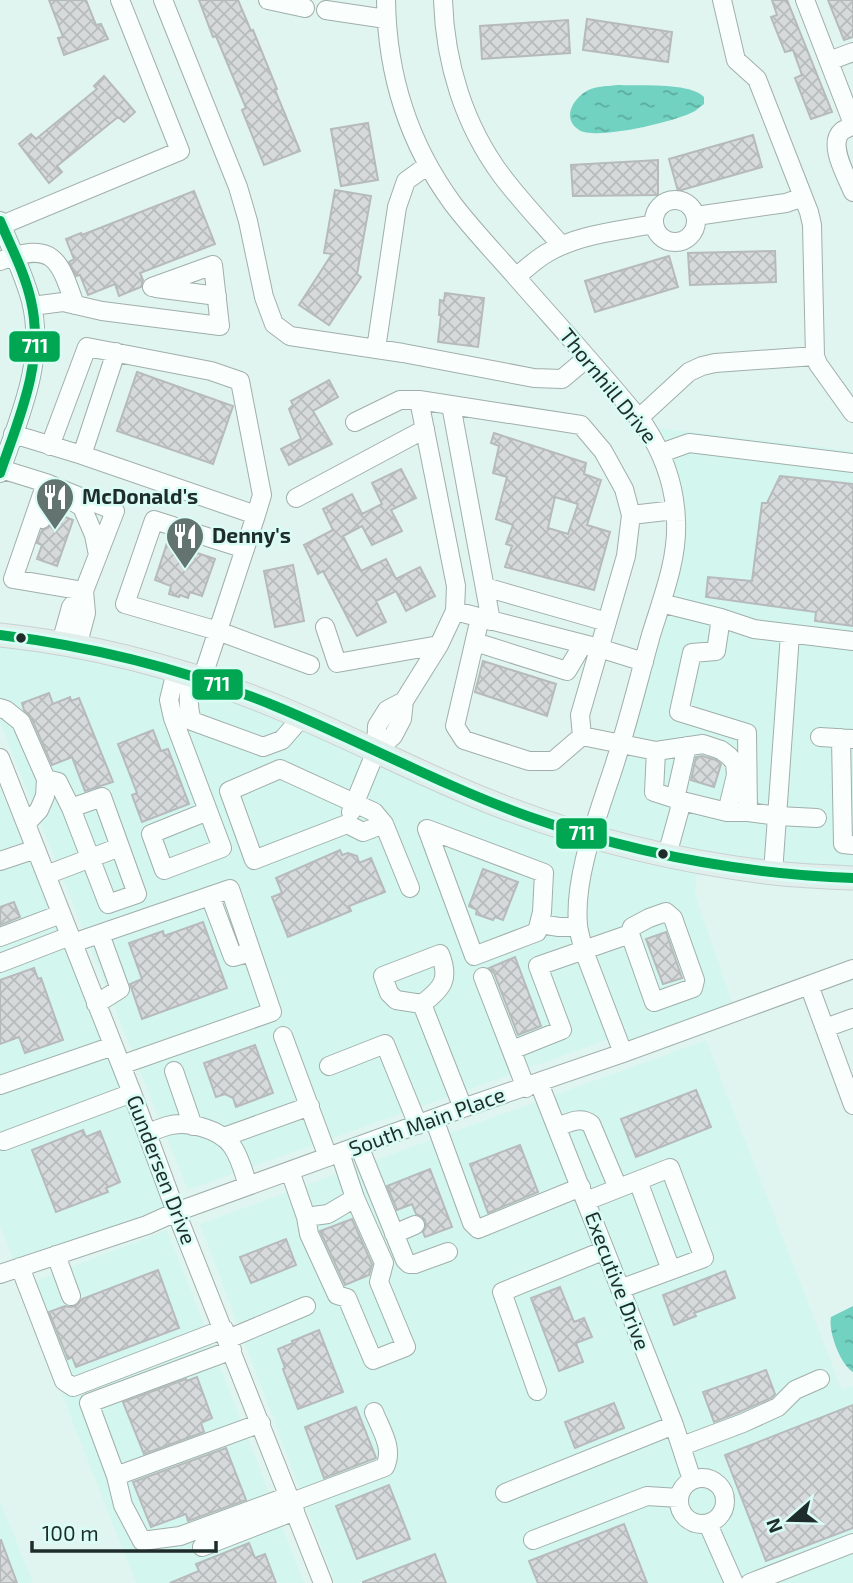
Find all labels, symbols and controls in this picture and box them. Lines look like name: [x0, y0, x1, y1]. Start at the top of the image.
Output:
street label: Thornhill Drive: [555, 322, 663, 448]
line badge: 711: [8, 330, 61, 363]
text: 711: [22, 334, 48, 357]
restaurant icon: McDonald's: [34, 476, 76, 531]
place label: McDonald's: [82, 483, 198, 508]
restaurant icon: Denny's: [164, 515, 206, 570]
place label: Denny's: [212, 522, 291, 548]
unlabelled marker: [14, 631, 28, 645]
line badge: 711: [191, 668, 244, 701]
text: 711: [204, 672, 230, 695]
line badge: 711: [555, 817, 608, 850]
text: 711: [569, 821, 595, 844]
unlabelled marker: [656, 847, 670, 861]
street label: South Main Place: [345, 1081, 508, 1160]
street label: Gundersen Drive: [122, 1091, 202, 1248]
street label: Executive Drive: [581, 1208, 656, 1353]
north arrow: [755, 1485, 825, 1555]
scale bar: [32, 1510, 215, 1554]
text: N: [760, 1516, 787, 1536]
text: 100 m: [42, 1520, 99, 1545]

